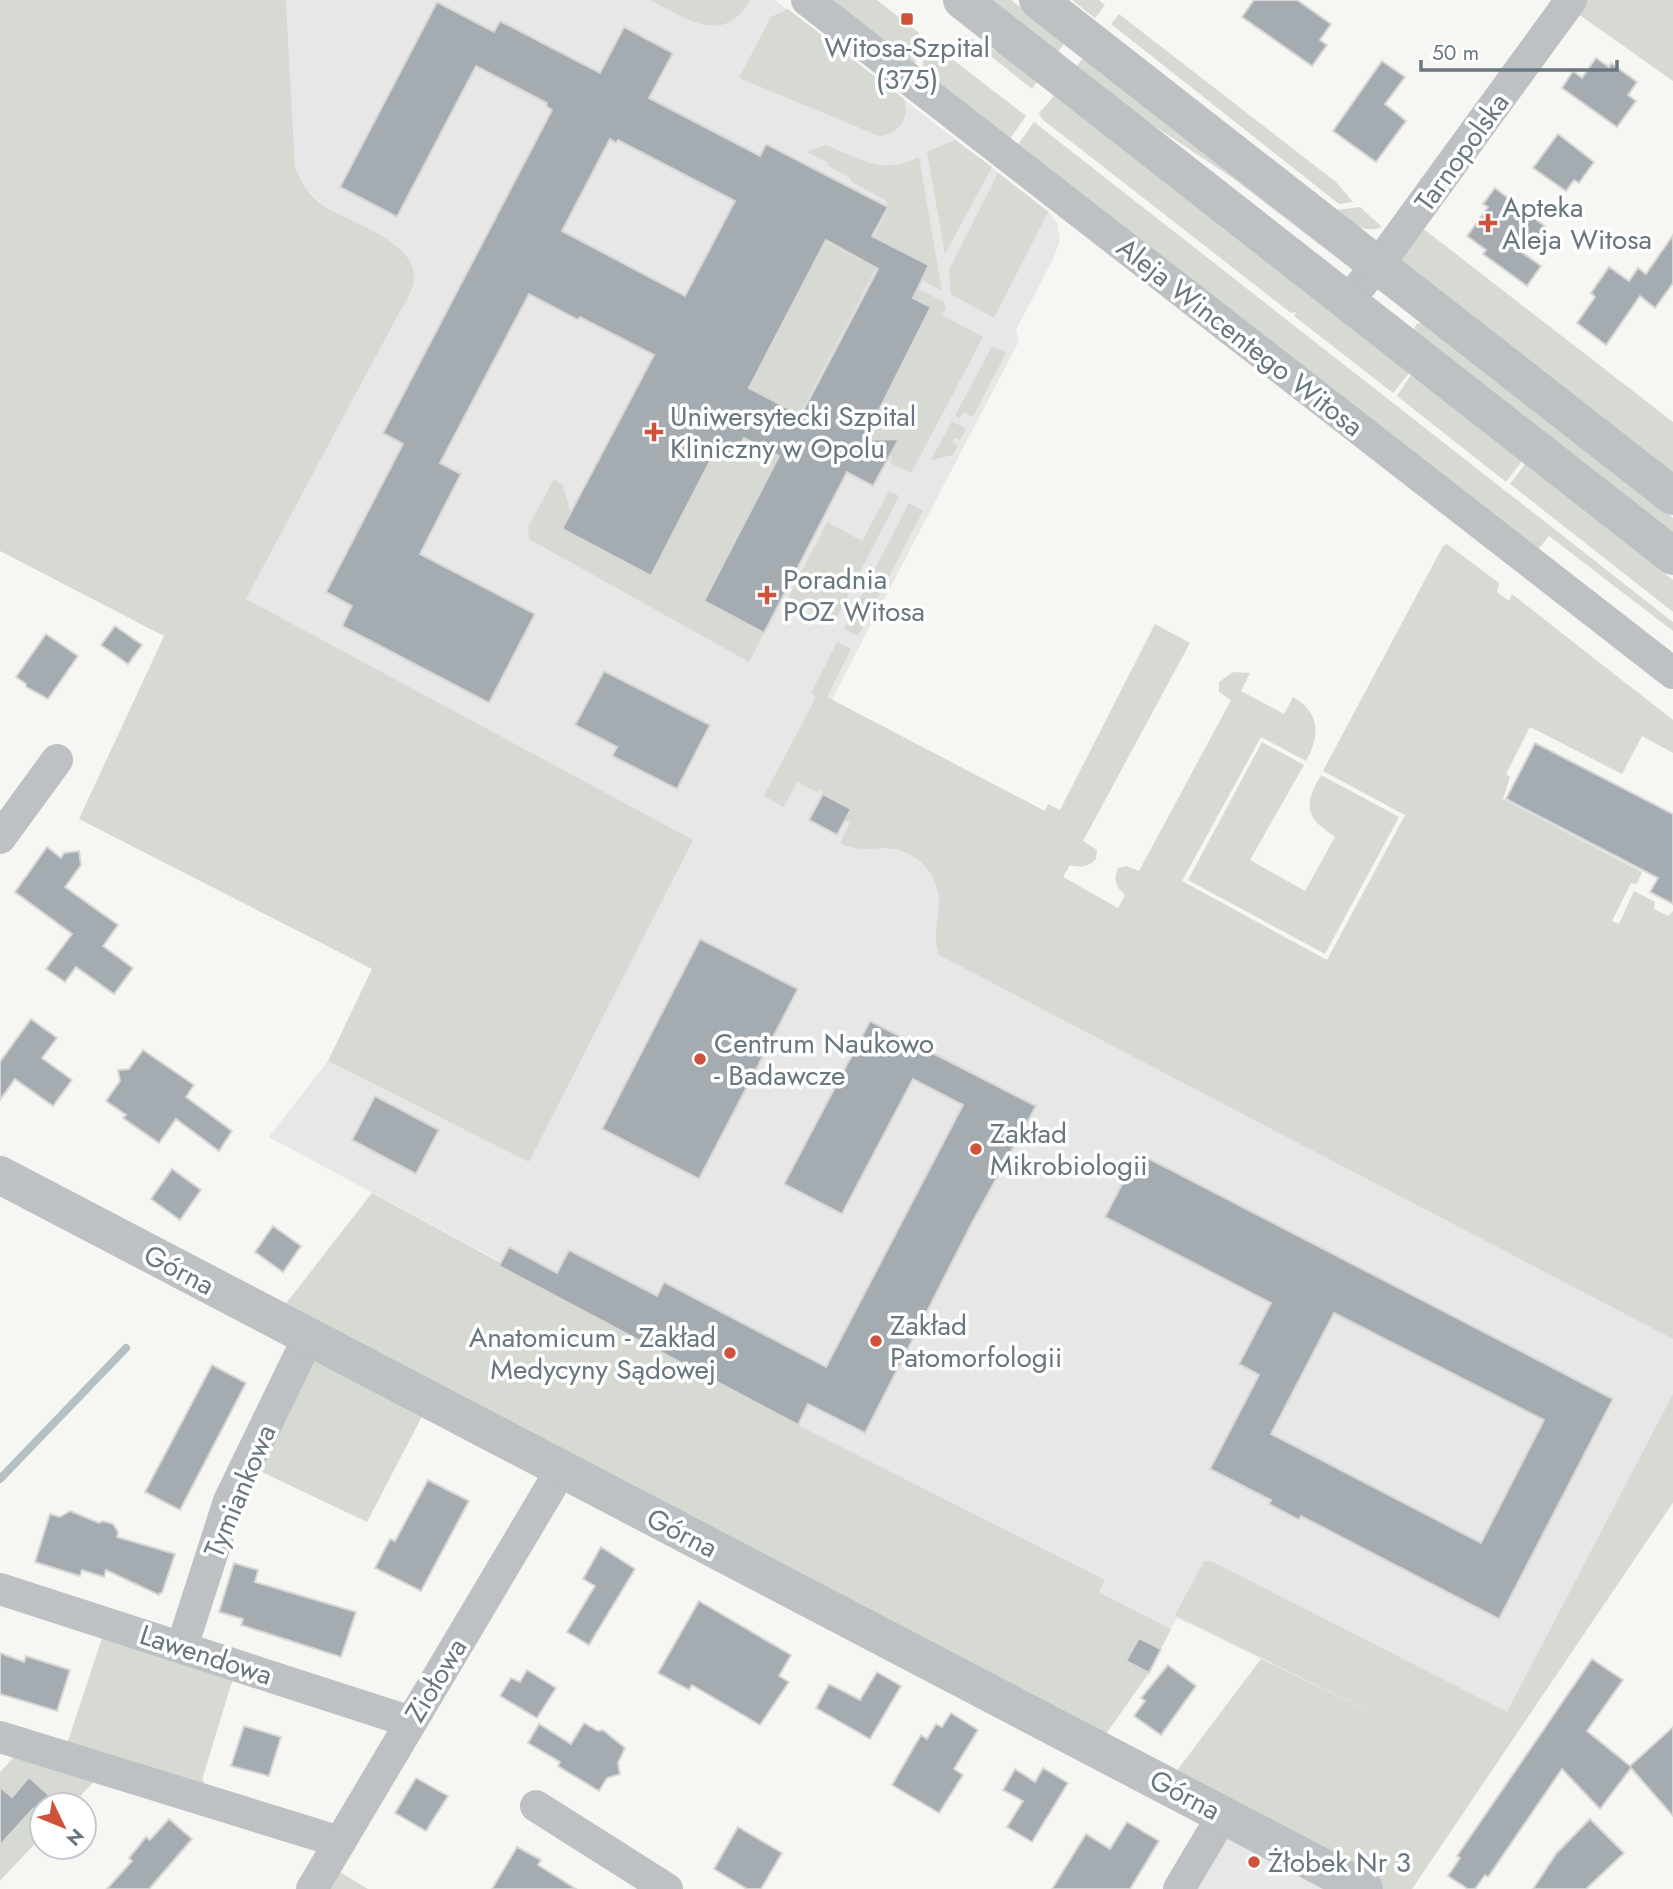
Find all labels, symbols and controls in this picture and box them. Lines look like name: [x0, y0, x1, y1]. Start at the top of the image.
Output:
marker: Witosa-Szpital (375): [899, 11, 915, 27]
place label: Witosa-Szpital (375): [824, 27, 990, 100]
scale bar: [1421, 28, 1617, 72]
text: 50 m: [1432, 38, 1479, 68]
street label: Tarnopolska: [1405, 84, 1519, 220]
place label: Apteka Aleja Witosa: [1502, 187, 1652, 260]
marker: Apteka Aleja Witosa: [1480, 215, 1496, 231]
street label: Aleja Wincentego Witosa: [1108, 228, 1372, 446]
place label: Uniwersytecki Szpital Kliniczny w Opolu: [670, 396, 916, 469]
marker: Uniwersytecki Szpital Kliniczny w Opolu: [644, 422, 664, 442]
place label: Poradnia POZ Witosa: [783, 559, 925, 632]
marker: Poradnia POZ Witosa: [757, 585, 777, 605]
place label: Centrum Naukowo - Badawcze: [714, 1023, 934, 1096]
marker: Centrum Naukowo - Badawcze: [692, 1051, 708, 1067]
place label: Zakład Mikrobiologii: [990, 1113, 1148, 1186]
marker: Zakład Mikrobiologii: [968, 1141, 984, 1157]
street label: Górna: [136, 1234, 222, 1306]
place label: Zakład Patomorfologii: [890, 1305, 1062, 1378]
place label: Anatomicum - Zakład Medycyny Sądowej: [469, 1317, 716, 1390]
marker: Zakład Patomorfologii: [868, 1333, 884, 1349]
marker: Anatomicum - Zakład Medycyny Sądowej: [722, 1345, 738, 1361]
street label: Tymiankowa: [194, 1418, 286, 1564]
street label: Górna: [639, 1498, 725, 1568]
street label: Lawendowa: [135, 1614, 277, 1696]
street label: Ziołowa: [395, 1630, 477, 1730]
street label: Górna: [1142, 1759, 1228, 1831]
north arrow: [28, 1791, 98, 1861]
text: N: [60, 1823, 90, 1852]
place label: Żłobek Nr 3: [1268, 1842, 1411, 1883]
marker: Żłobek Nr 3: [1246, 1854, 1262, 1870]

